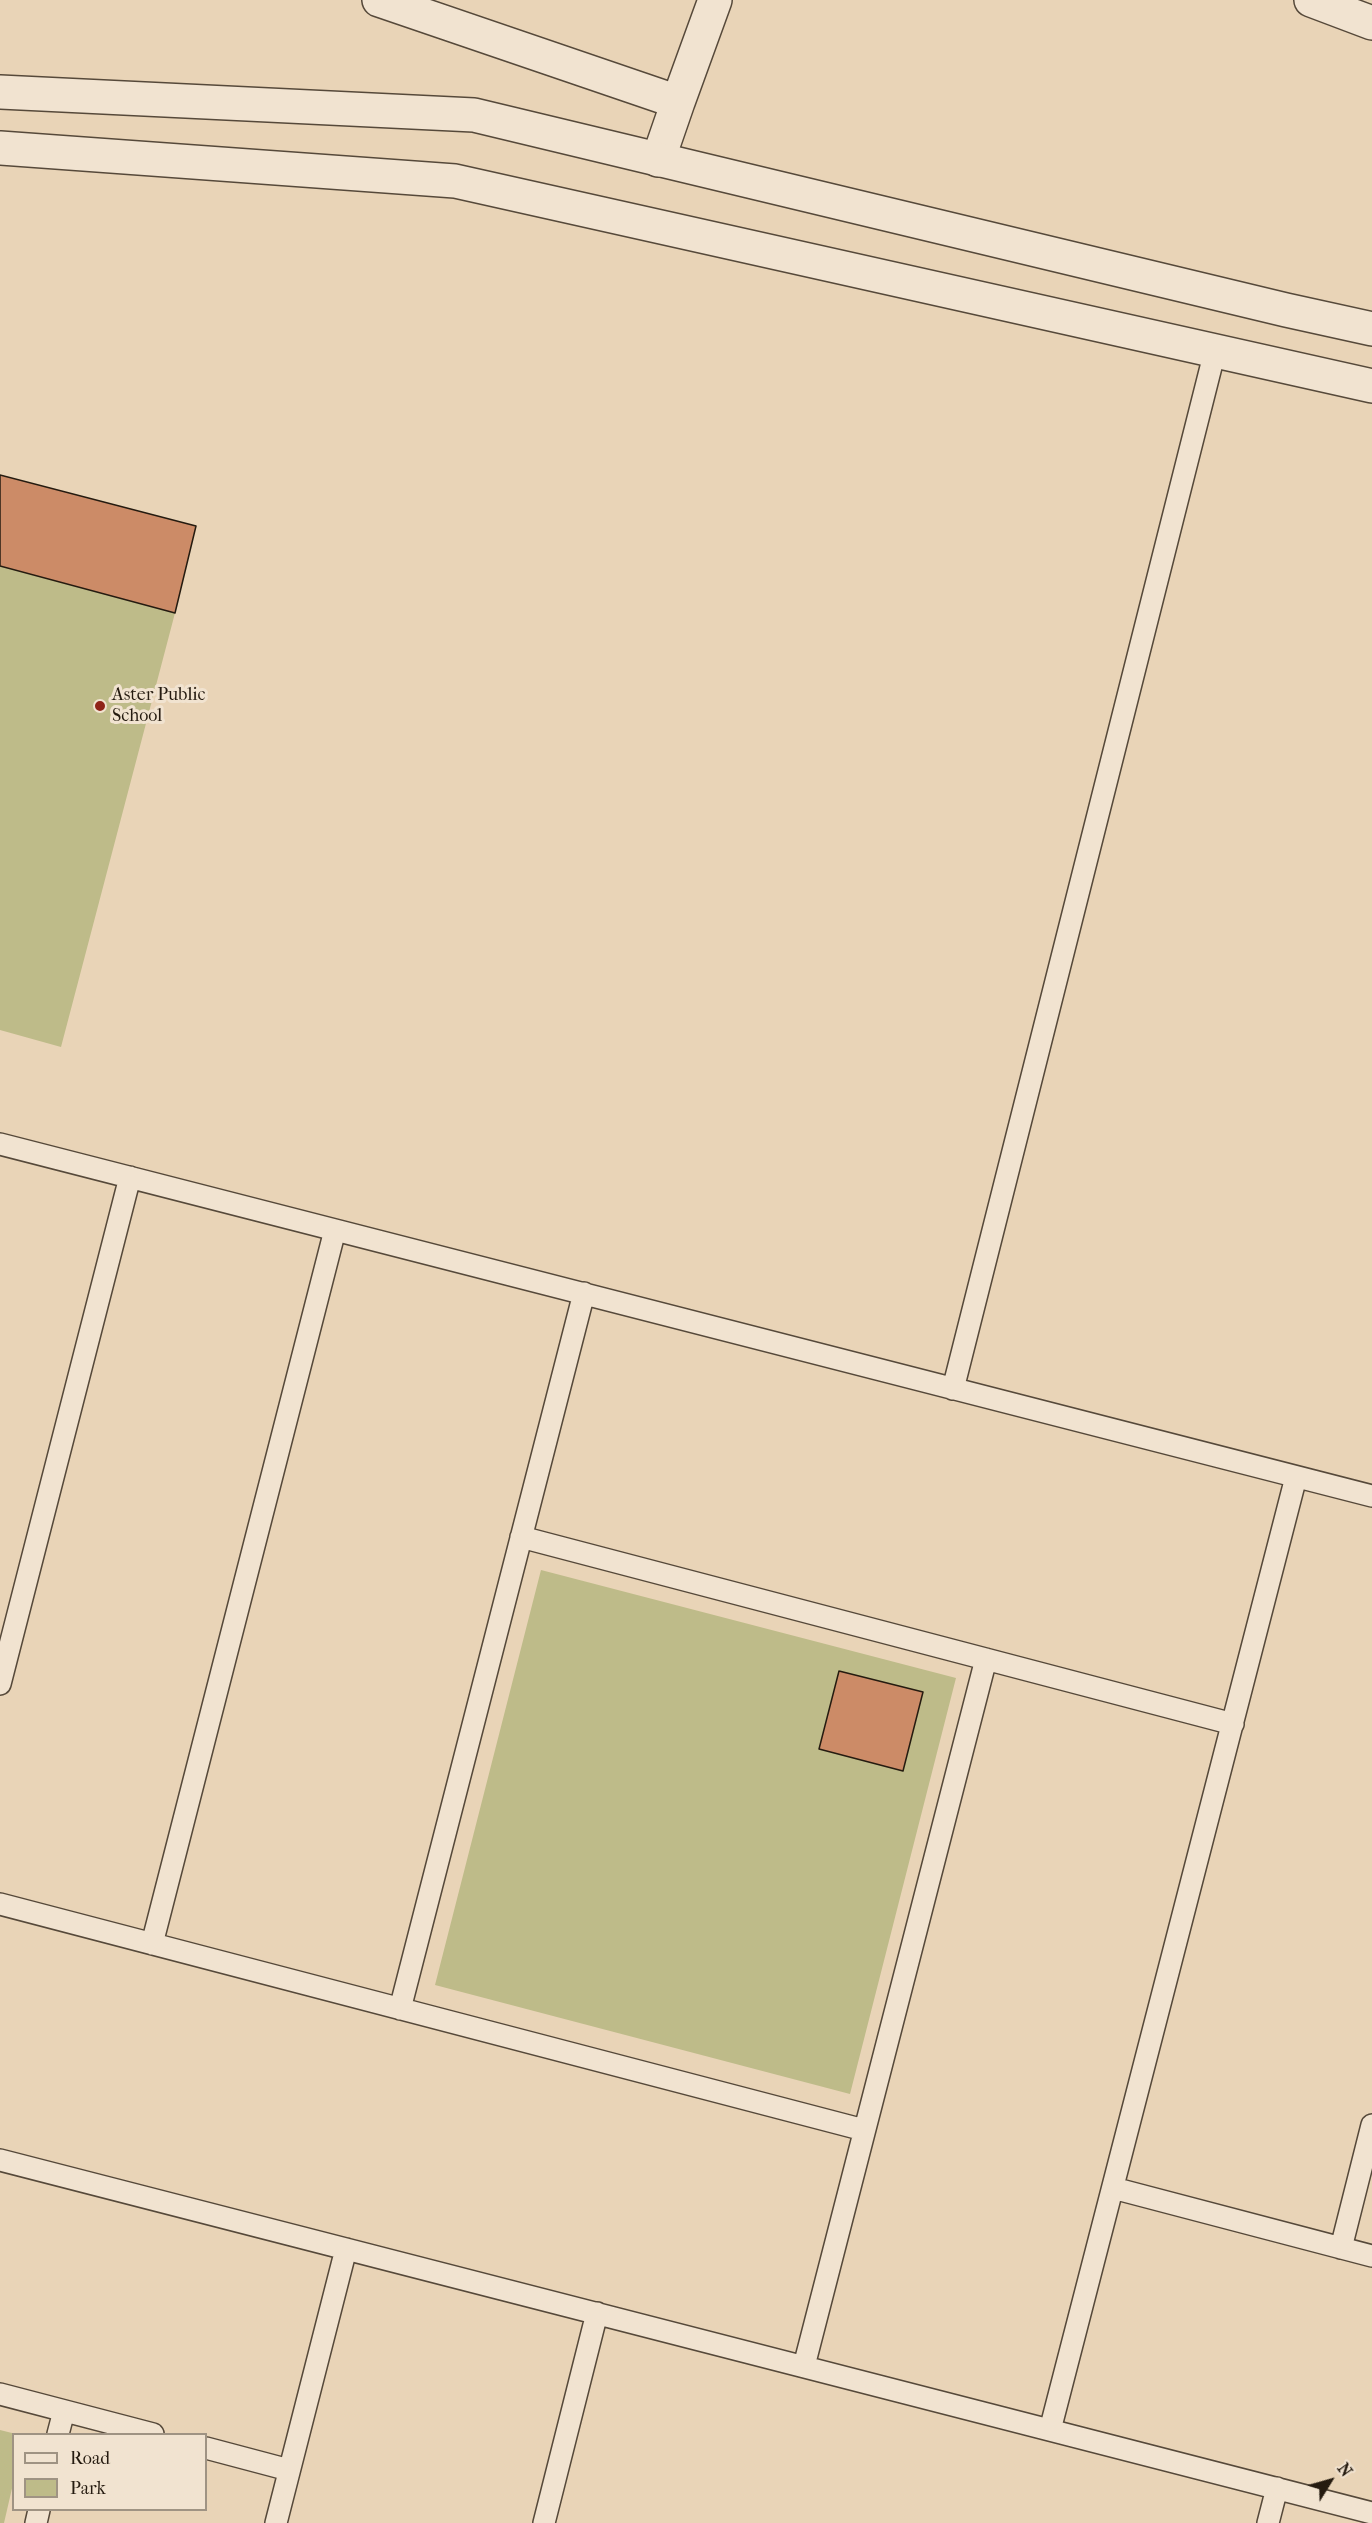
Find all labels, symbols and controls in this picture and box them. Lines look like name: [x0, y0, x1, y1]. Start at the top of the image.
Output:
place label: Aster Public School: [112, 685, 205, 728]
marker: Aster Public School: [93, 699, 107, 713]
legend: [12, 2433, 207, 2511]
text: Road: [70, 2448, 110, 2469]
north arrow: [1300, 2451, 1360, 2511]
text: N: [1334, 2459, 1356, 2480]
text: Park: [70, 2478, 106, 2499]

